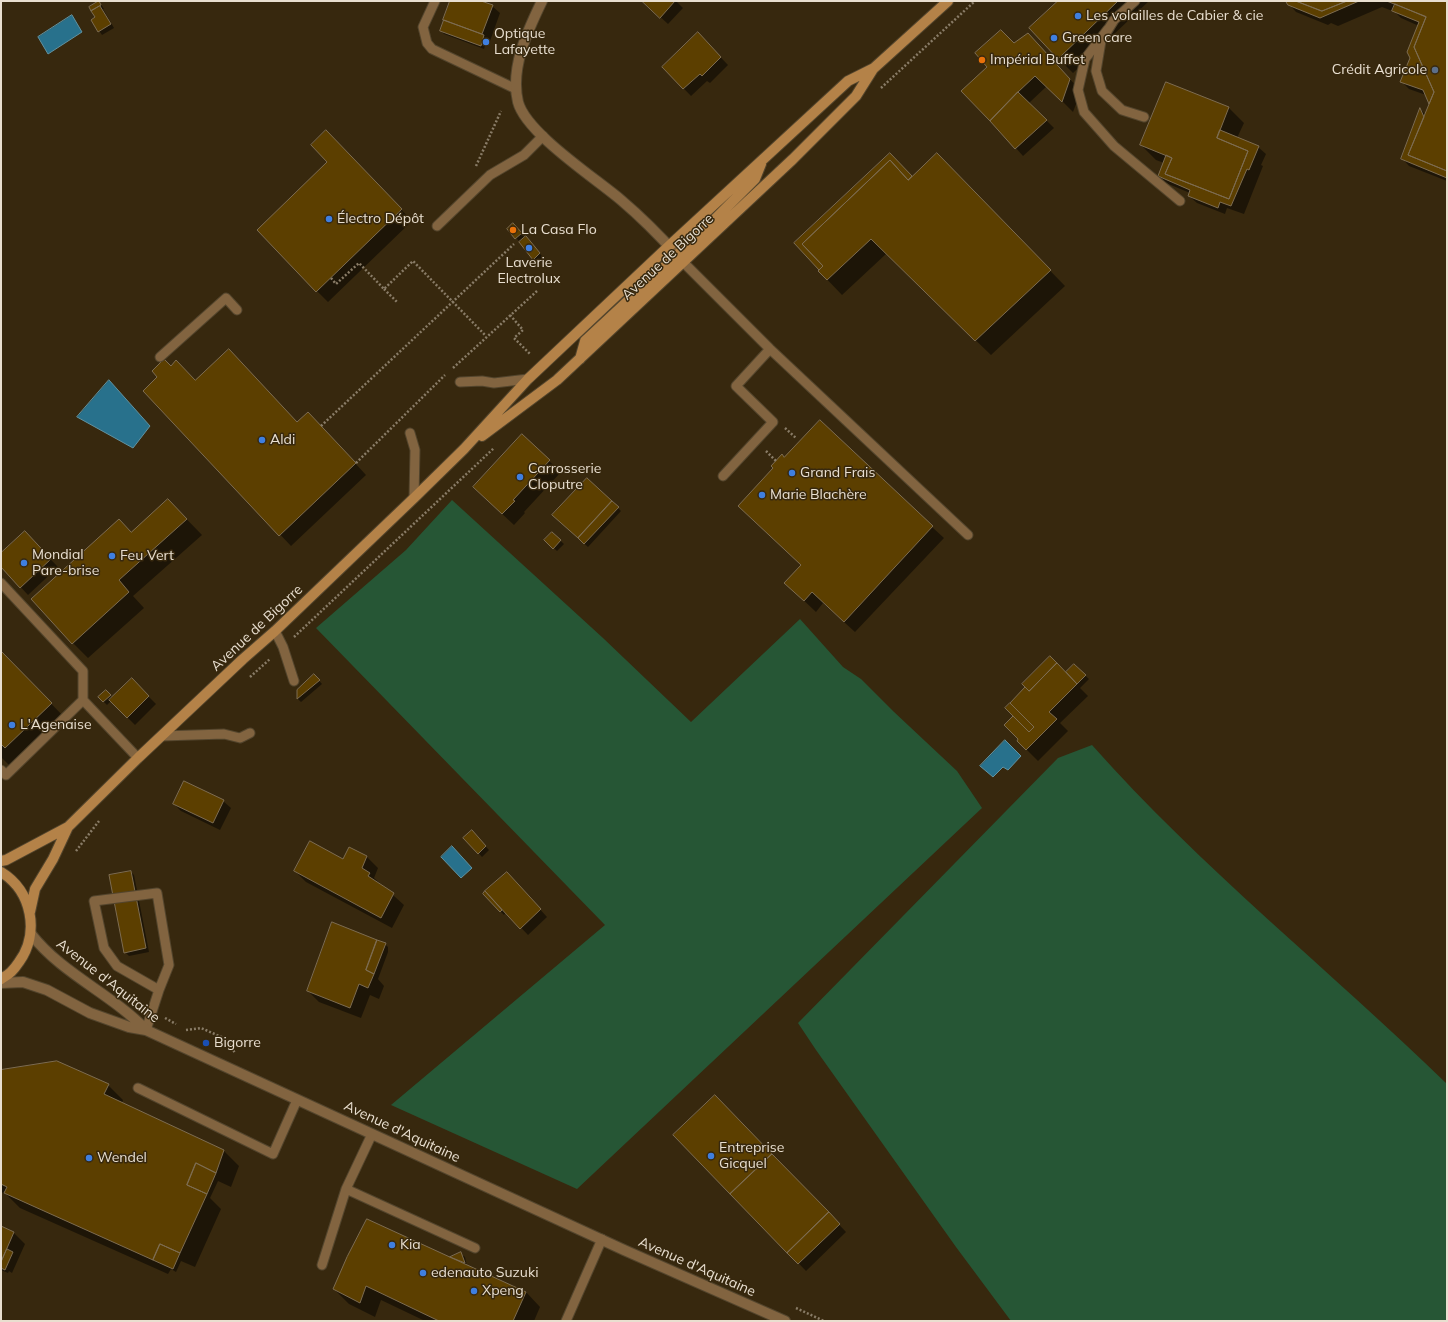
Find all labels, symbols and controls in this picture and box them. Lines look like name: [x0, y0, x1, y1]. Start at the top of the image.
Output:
place label: Les volailles de Cabier & cie: [1086, 8, 1263, 24]
marker: Les volailles de Cabier & cie: [1073, 11, 1083, 21]
place label: Optique Lafayette: [494, 26, 555, 58]
place label: Green care: [1062, 30, 1132, 46]
marker: Green care: [1049, 33, 1059, 43]
marker: Optique Lafayette: [481, 37, 491, 47]
place label: Impérial Buffet: [990, 52, 1085, 68]
marker: Impérial Buffet: [977, 55, 987, 65]
place label: Crédit Agricole: [1332, 62, 1427, 78]
marker: Crédit Agricole: [1430, 65, 1440, 75]
street label: Avenue de Bigorre: [619, 210, 717, 304]
place label: Électro Dépôt: [337, 211, 424, 227]
marker: Électro Dépôt: [324, 214, 334, 224]
place label: La Casa Flo: [521, 222, 597, 238]
marker: La Casa Flo: [508, 225, 518, 235]
marker: Laverie Electrolux: [524, 243, 534, 253]
place label: Laverie Electrolux: [498, 255, 560, 288]
place label: Aldi: [270, 432, 295, 448]
marker: Aldi: [257, 435, 267, 445]
place label: Carrosserie Cloputre: [528, 461, 601, 494]
place label: Grand Frais: [800, 465, 875, 481]
marker: Grand Frais: [787, 468, 797, 478]
marker: Carrosserie Cloputre: [515, 472, 525, 482]
place label: Marie Blachère: [770, 487, 867, 503]
marker: Marie Blachère: [757, 490, 767, 500]
place label: Mondial Pare-brise: [32, 547, 99, 580]
place label: Feu Vert: [120, 548, 174, 564]
marker: Feu Vert: [107, 551, 117, 561]
marker: Mondial Pare-brise: [19, 558, 29, 568]
street label: Avenue de Bigorre: [208, 581, 306, 675]
place label: L'Agenaise: [20, 717, 91, 733]
marker: L'Agenaise: [7, 720, 17, 730]
street label: Avenue d'Aquitaine: [53, 935, 163, 1027]
place label: Bigorre: [214, 1035, 261, 1051]
marker: Bigorre: [201, 1038, 211, 1048]
street label: Avenue d'Aquitaine: [341, 1098, 463, 1166]
place label: Entreprise Gicquel: [719, 1140, 784, 1172]
place label: Wendel: [97, 1150, 147, 1166]
marker: Entreprise Gicquel: [706, 1151, 716, 1161]
marker: Wendel: [84, 1153, 94, 1163]
street label: Avenue d'Aquitaine: [636, 1234, 758, 1300]
place label: Kia: [400, 1237, 421, 1253]
marker: Kia: [387, 1240, 397, 1250]
place label: edenauto Suzuki: [431, 1265, 538, 1281]
marker: edenauto Suzuki: [418, 1268, 428, 1278]
place label: Xpeng: [482, 1283, 524, 1299]
marker: Xpeng: [469, 1286, 479, 1296]

